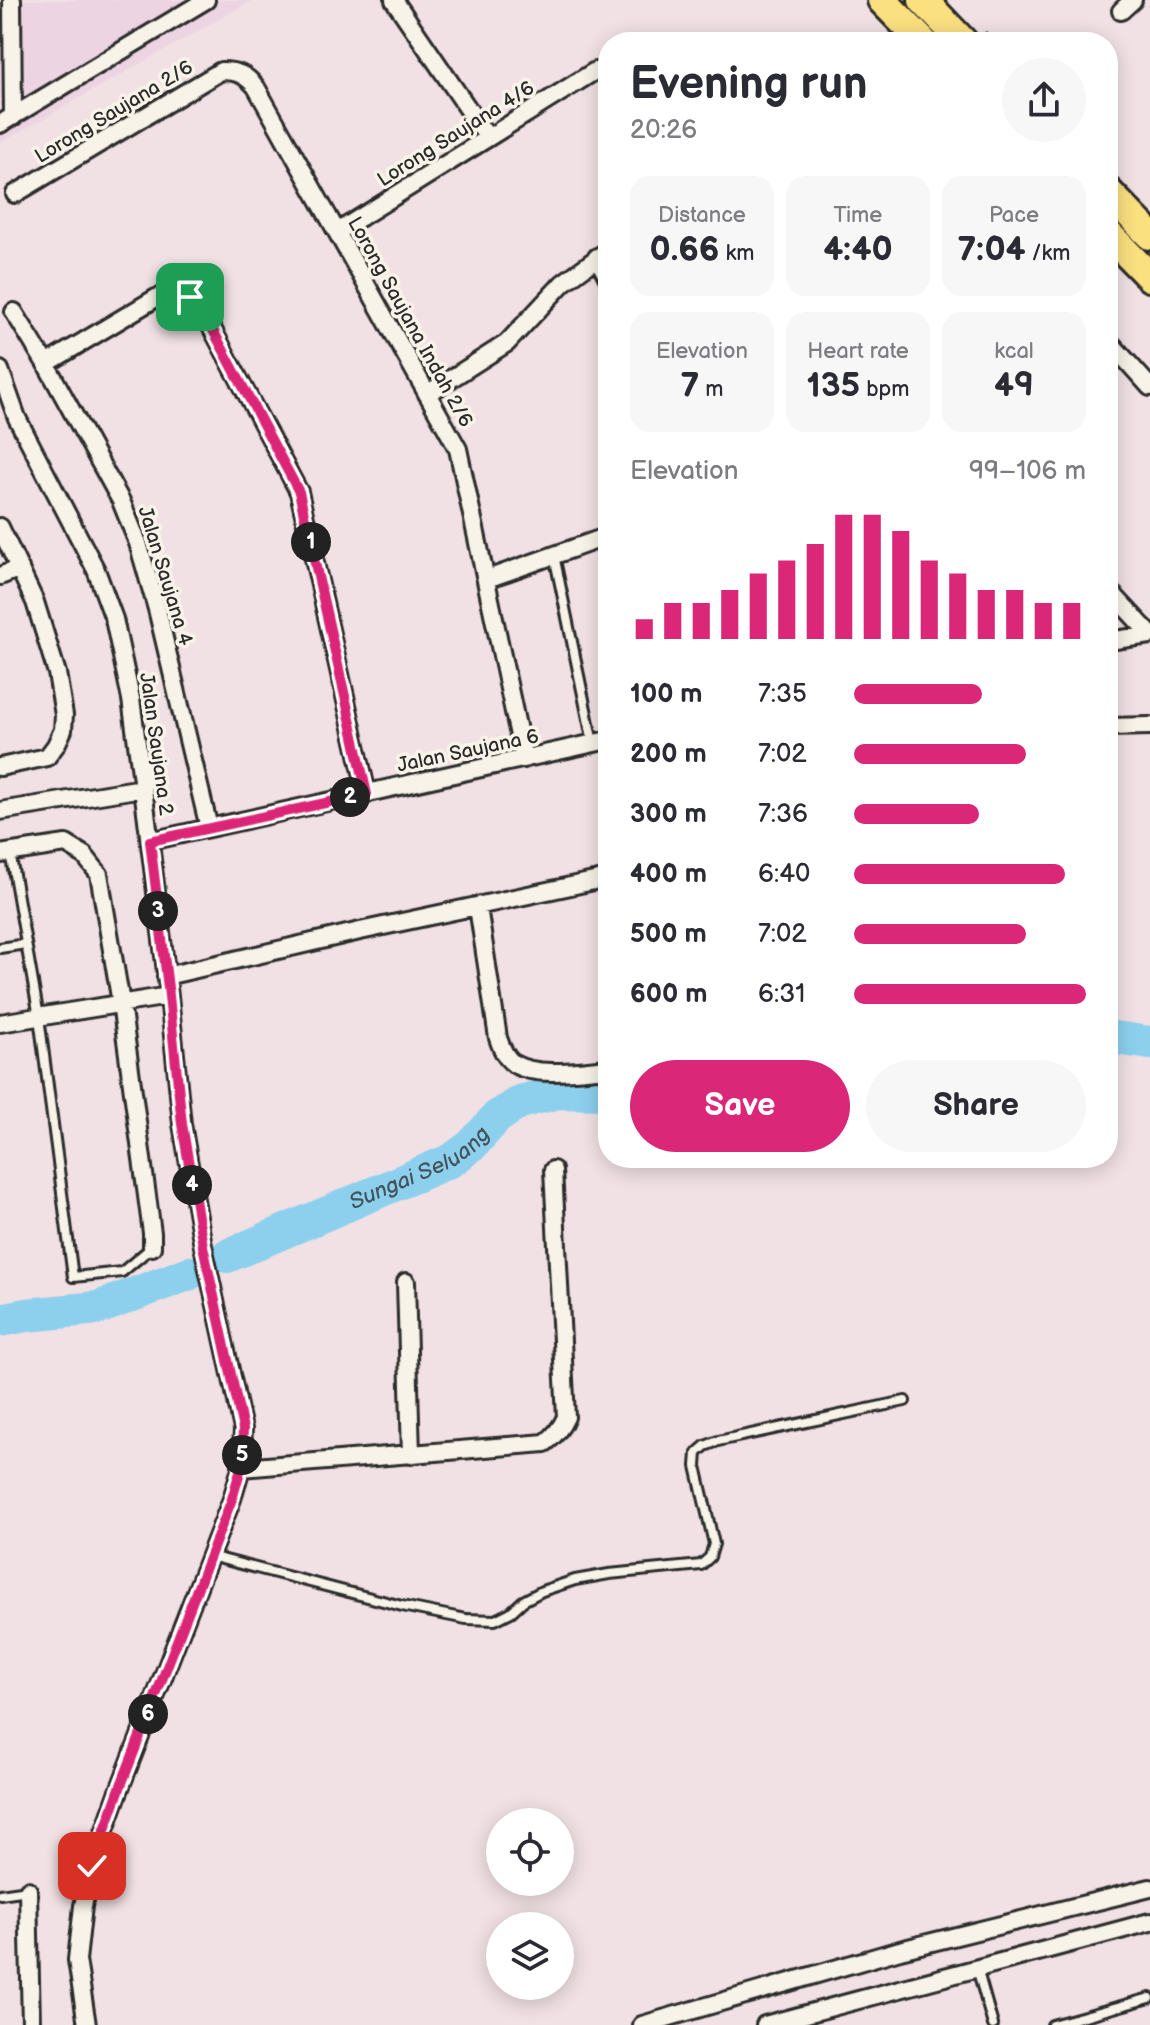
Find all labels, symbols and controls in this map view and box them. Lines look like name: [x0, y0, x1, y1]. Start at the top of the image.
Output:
street label: Lorong Saujana 2/6: [31, 55, 197, 169]
text: Evening run: [630, 58, 867, 111]
button: share: [1002, 58, 1086, 142]
street label: Lorong Saujana 4/6: [373, 76, 539, 192]
text: 20:26: [630, 115, 697, 146]
text: Distance: [658, 202, 746, 229]
text: Time: [834, 202, 882, 229]
text: Pace: [989, 202, 1039, 229]
street label: Lorong Saujana Indah 2/6: [342, 213, 478, 431]
text: 0.66: [650, 229, 719, 270]
text: 4:40: [823, 229, 893, 270]
text: 7:04: [958, 229, 1026, 270]
text: km: [719, 240, 754, 267]
text: /km: [1026, 240, 1071, 267]
pin: [156, 263, 224, 331]
icon: arrive: [168, 275, 212, 319]
text: Elevation: [656, 338, 748, 365]
text: Heart rate: [807, 338, 909, 365]
text: kcal: [994, 338, 1034, 365]
text: 7: [681, 365, 699, 406]
text: 135: [806, 365, 860, 406]
text: 49: [994, 365, 1034, 406]
text: m: [699, 376, 723, 403]
text: bpm: [860, 376, 910, 403]
text: Elevation: [630, 456, 738, 487]
text: 99–106 m: [969, 456, 1086, 487]
street label: Jalan Saujana 4: [132, 504, 198, 648]
pin: 1: [291, 522, 331, 562]
text: 1: [306, 528, 316, 555]
street label: Jalan Saujana 2: [134, 671, 178, 817]
text: 100 m: [630, 679, 703, 710]
text: 7:35: [758, 679, 807, 710]
street label: Jalan Saujana 6: [395, 724, 541, 778]
text: 200 m: [630, 739, 707, 770]
text: 7:02: [758, 739, 807, 770]
pin: 2: [330, 777, 370, 817]
text: 2: [343, 783, 357, 810]
text: 300 m: [630, 799, 707, 830]
text: 7:36: [758, 799, 808, 830]
text: 400 m: [630, 859, 707, 890]
text: 6:40: [758, 859, 810, 890]
pin: 3: [138, 891, 178, 931]
text: 3: [152, 897, 164, 924]
text: 500 m: [630, 919, 707, 950]
text: 7:02: [758, 919, 807, 950]
text: 600 m: [630, 979, 707, 1010]
text: 6:31: [758, 979, 805, 1010]
button: Save: [630, 1060, 850, 1152]
button: Share: [866, 1060, 1086, 1152]
water label: Sungai Seluang: [345, 1121, 496, 1216]
pin: 4: [172, 1165, 212, 1205]
text: 4: [186, 1171, 198, 1198]
pin: 5: [222, 1435, 262, 1475]
text: 5: [236, 1441, 248, 1468]
pin: 6: [128, 1694, 168, 1734]
text: 6: [141, 1700, 155, 1727]
map controls: [486, 1808, 574, 2000]
button: locate: [486, 1808, 574, 1896]
pin: [58, 1832, 126, 1900]
icon: check: [70, 1844, 114, 1888]
button: layers: [486, 1912, 574, 2000]

